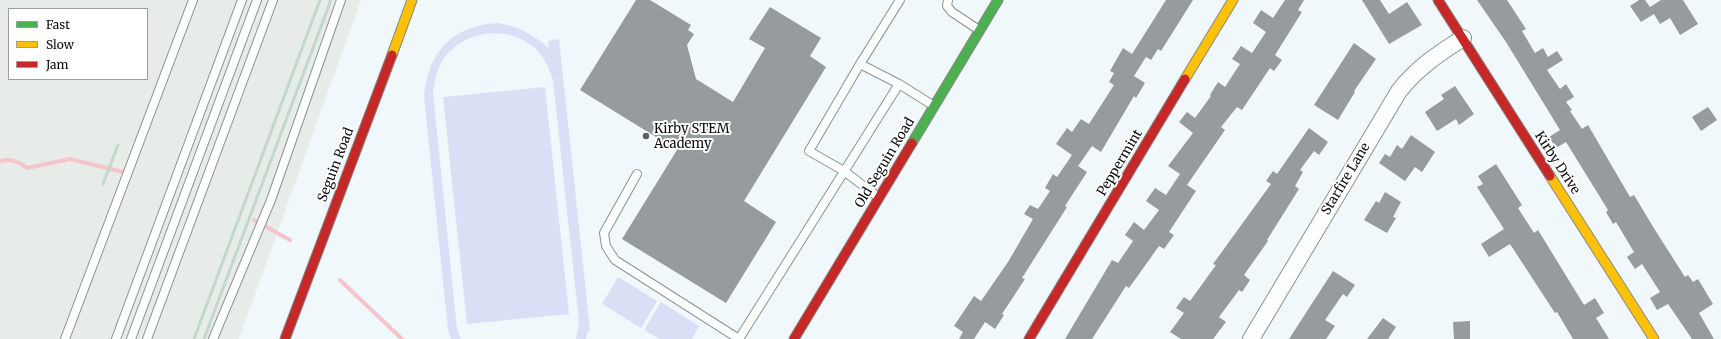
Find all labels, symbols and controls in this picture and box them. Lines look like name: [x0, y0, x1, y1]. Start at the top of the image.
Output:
legend: [8, 8, 148, 80]
text: Fast: [46, 17, 70, 32]
text: Slow: [46, 37, 74, 52]
text: Jam: [46, 57, 68, 72]
street label: Old Seguin Road: [852, 115, 918, 211]
place label: Kirby STEM Academy: [654, 121, 730, 152]
street label: Seguin Road: [315, 126, 357, 204]
street label: Peppermint: [1094, 127, 1146, 199]
street label: Kirby Drive: [1531, 129, 1583, 197]
marker: Kirby STEM Academy: [641, 131, 651, 141]
street label: Starfire Lane: [1318, 140, 1374, 218]

